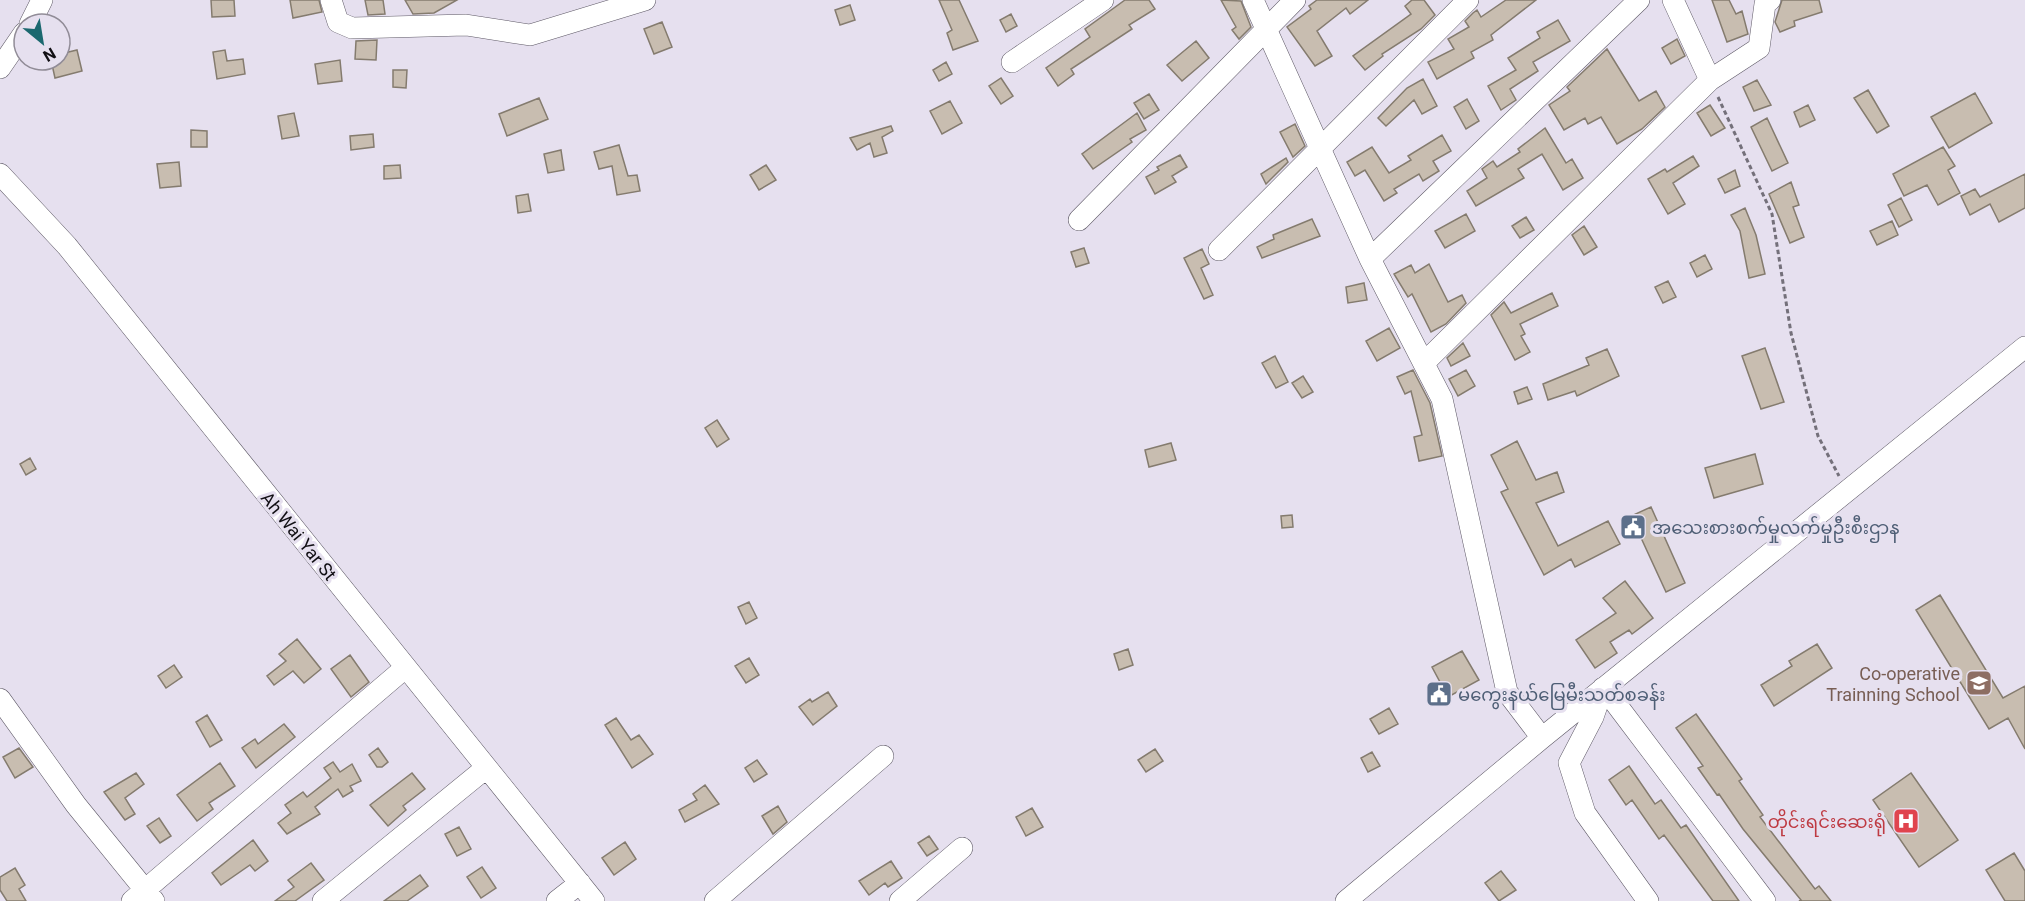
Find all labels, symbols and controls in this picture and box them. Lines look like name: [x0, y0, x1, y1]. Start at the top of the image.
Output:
north arrow: [12, 12, 72, 72]
text: N: [40, 44, 59, 66]
street label: Ah Wai Yar St: [257, 488, 341, 584]
public building icon: အသေးစားစက်မှုလက်မှုဦးစီးဌာန: [1618, 512, 1648, 542]
place label: အသေးစားစက်မှုလက်မှုဦးစီးဌာန: [1652, 514, 1899, 543]
place label: Co-operative Trainning School: [1826, 663, 1960, 705]
school or university icon: Co-operative Trainning School: [1964, 668, 1994, 698]
public building icon: မကွေးနယ်မြေမီးသတ်စခန်း: [1424, 679, 1454, 709]
place label: မကွေးနယ်မြေမီးသတ်စခန်း: [1458, 681, 1665, 710]
hospital icon: တိုင်းရင်းဆေးရုံ: [1891, 806, 1921, 836]
place label: တိုင်းရင်းဆေးရုံ: [1768, 808, 1886, 837]

